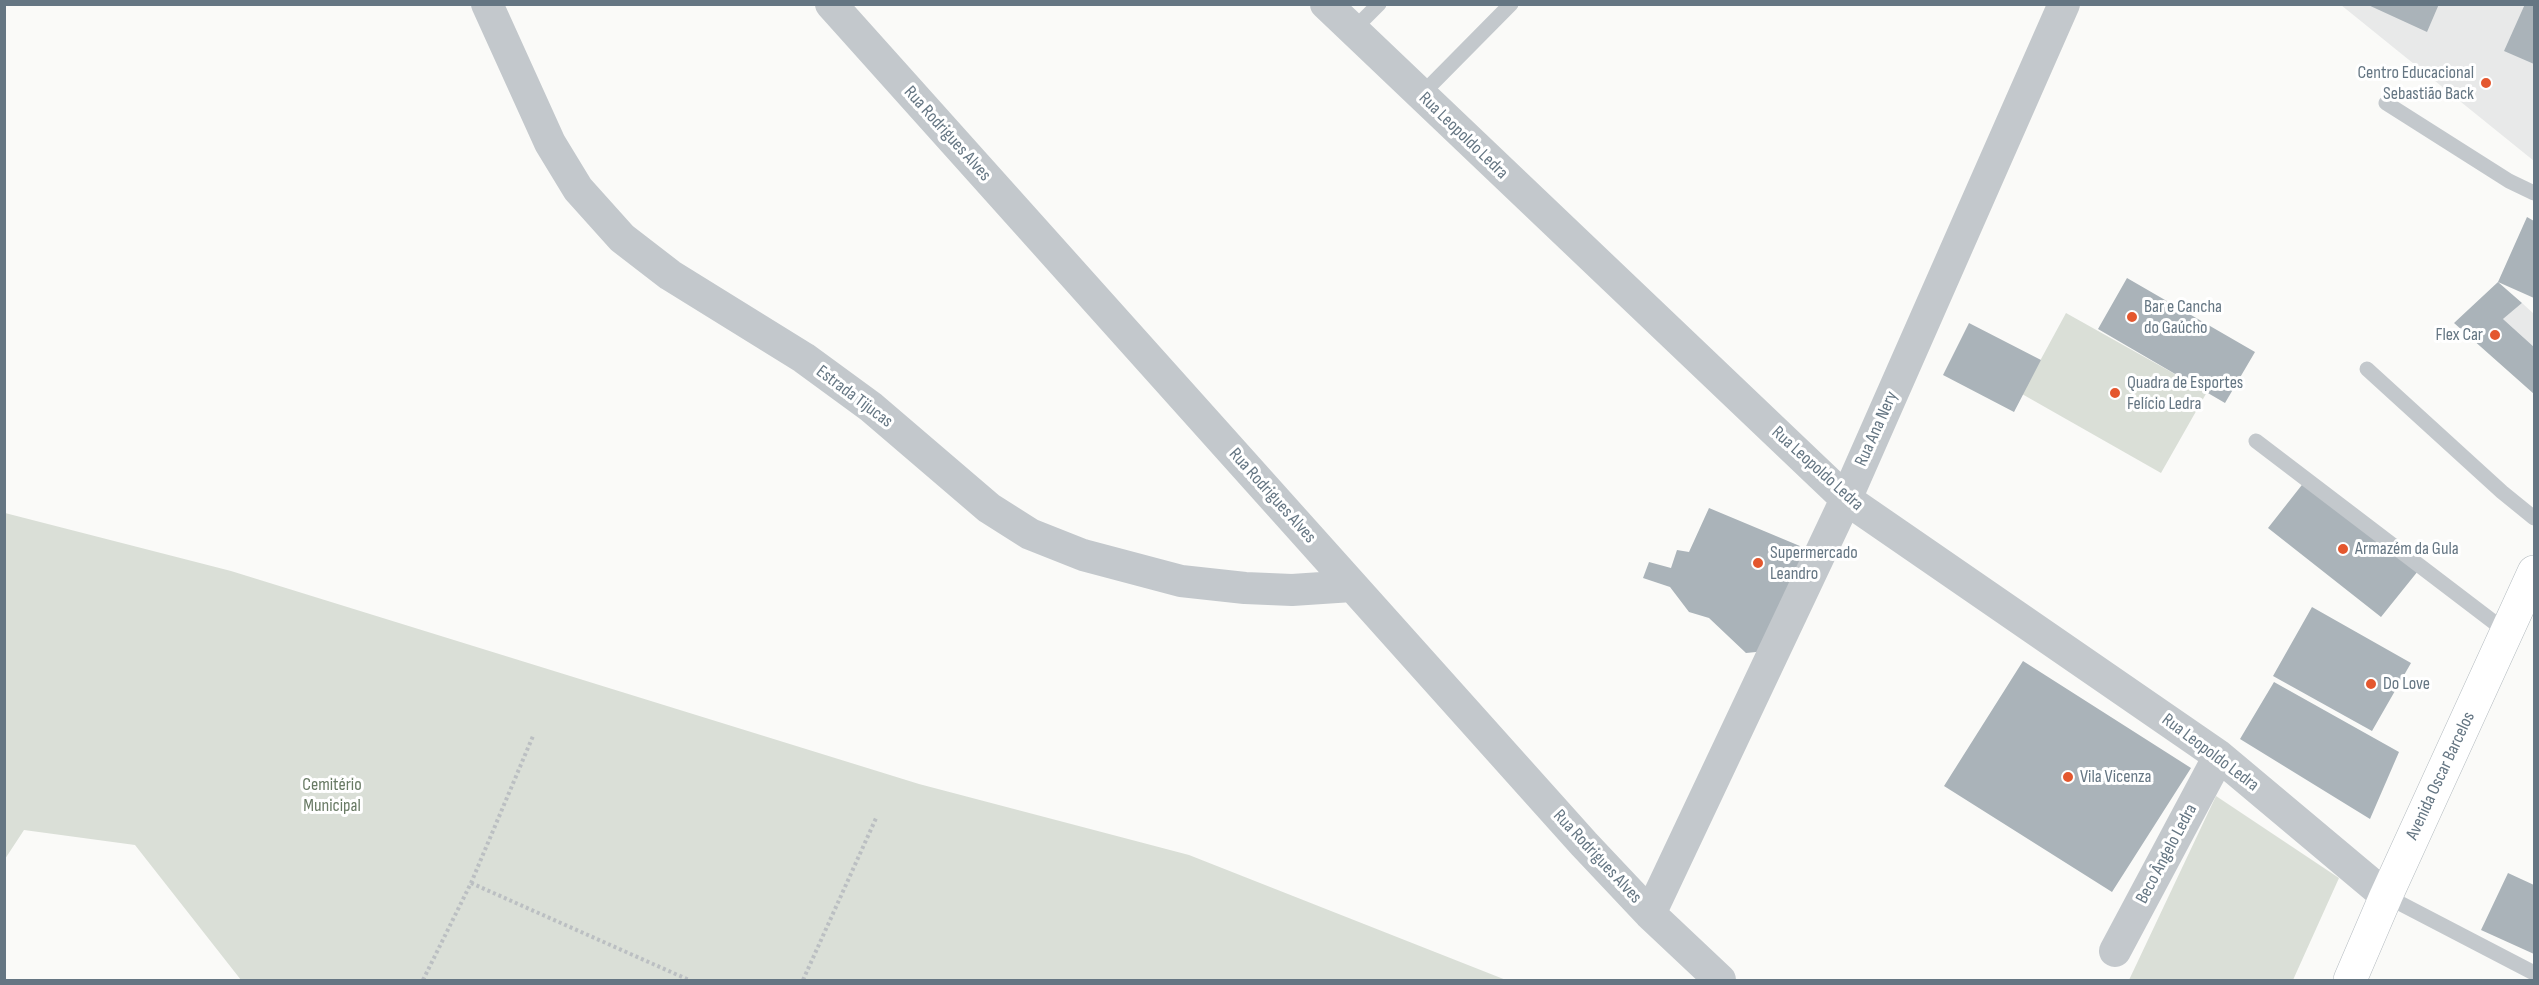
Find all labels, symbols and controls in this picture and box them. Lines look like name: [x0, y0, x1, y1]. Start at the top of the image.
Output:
place label: Centro Educacional Sebastião Back: [2357, 62, 2474, 104]
marker: Centro Educacional Sebastião Back: [2479, 76, 2493, 90]
street label: Rua Rodrigues Alves: [899, 82, 995, 186]
street label: Rua Leopoldo Ledra: [1414, 88, 1512, 184]
place label: Bar e Cancha do Gaúcho: [2144, 296, 2222, 338]
marker: Bar e Cancha do Gaúcho: [2125, 310, 2139, 324]
place label: Flex Car: [2436, 324, 2483, 346]
marker: Flex Car: [2488, 328, 2502, 342]
street label: Estrada Tijucas: [811, 361, 897, 433]
place label: Quadra de Esportes Felício Ledra: [2127, 372, 2243, 415]
marker: Quadra de Esportes Felício Ledra: [2108, 386, 2122, 400]
street label: Rua Ana Nery: [1851, 388, 1903, 470]
street label: Rua Leopoldo Ledra: [1767, 422, 1867, 516]
street label: Rua Rodrigues Alves: [1224, 444, 1320, 548]
place label: Armazém da Gula: [2355, 538, 2459, 560]
place label: Supermercado Leandro: [1770, 542, 1858, 584]
marker: Armazém da Gula: [2336, 542, 2350, 556]
marker: Supermercado Leandro: [1751, 556, 1765, 570]
place label: Do Love: [2383, 673, 2430, 695]
marker: Do Love: [2364, 677, 2378, 691]
street label: Rua Leopoldo Ledra: [2157, 709, 2263, 797]
street label: Avenida Oscar Barcelos: [2402, 709, 2480, 843]
place label: Vila Vicenza: [2080, 766, 2151, 788]
marker: Vila Vicenza: [2061, 770, 2075, 784]
park label: Cemitério Municipal: [302, 774, 362, 816]
street label: Beco Ângelo Ledra: [2132, 801, 2202, 907]
street label: Rua Rodrigues Alves: [1548, 806, 1646, 908]

